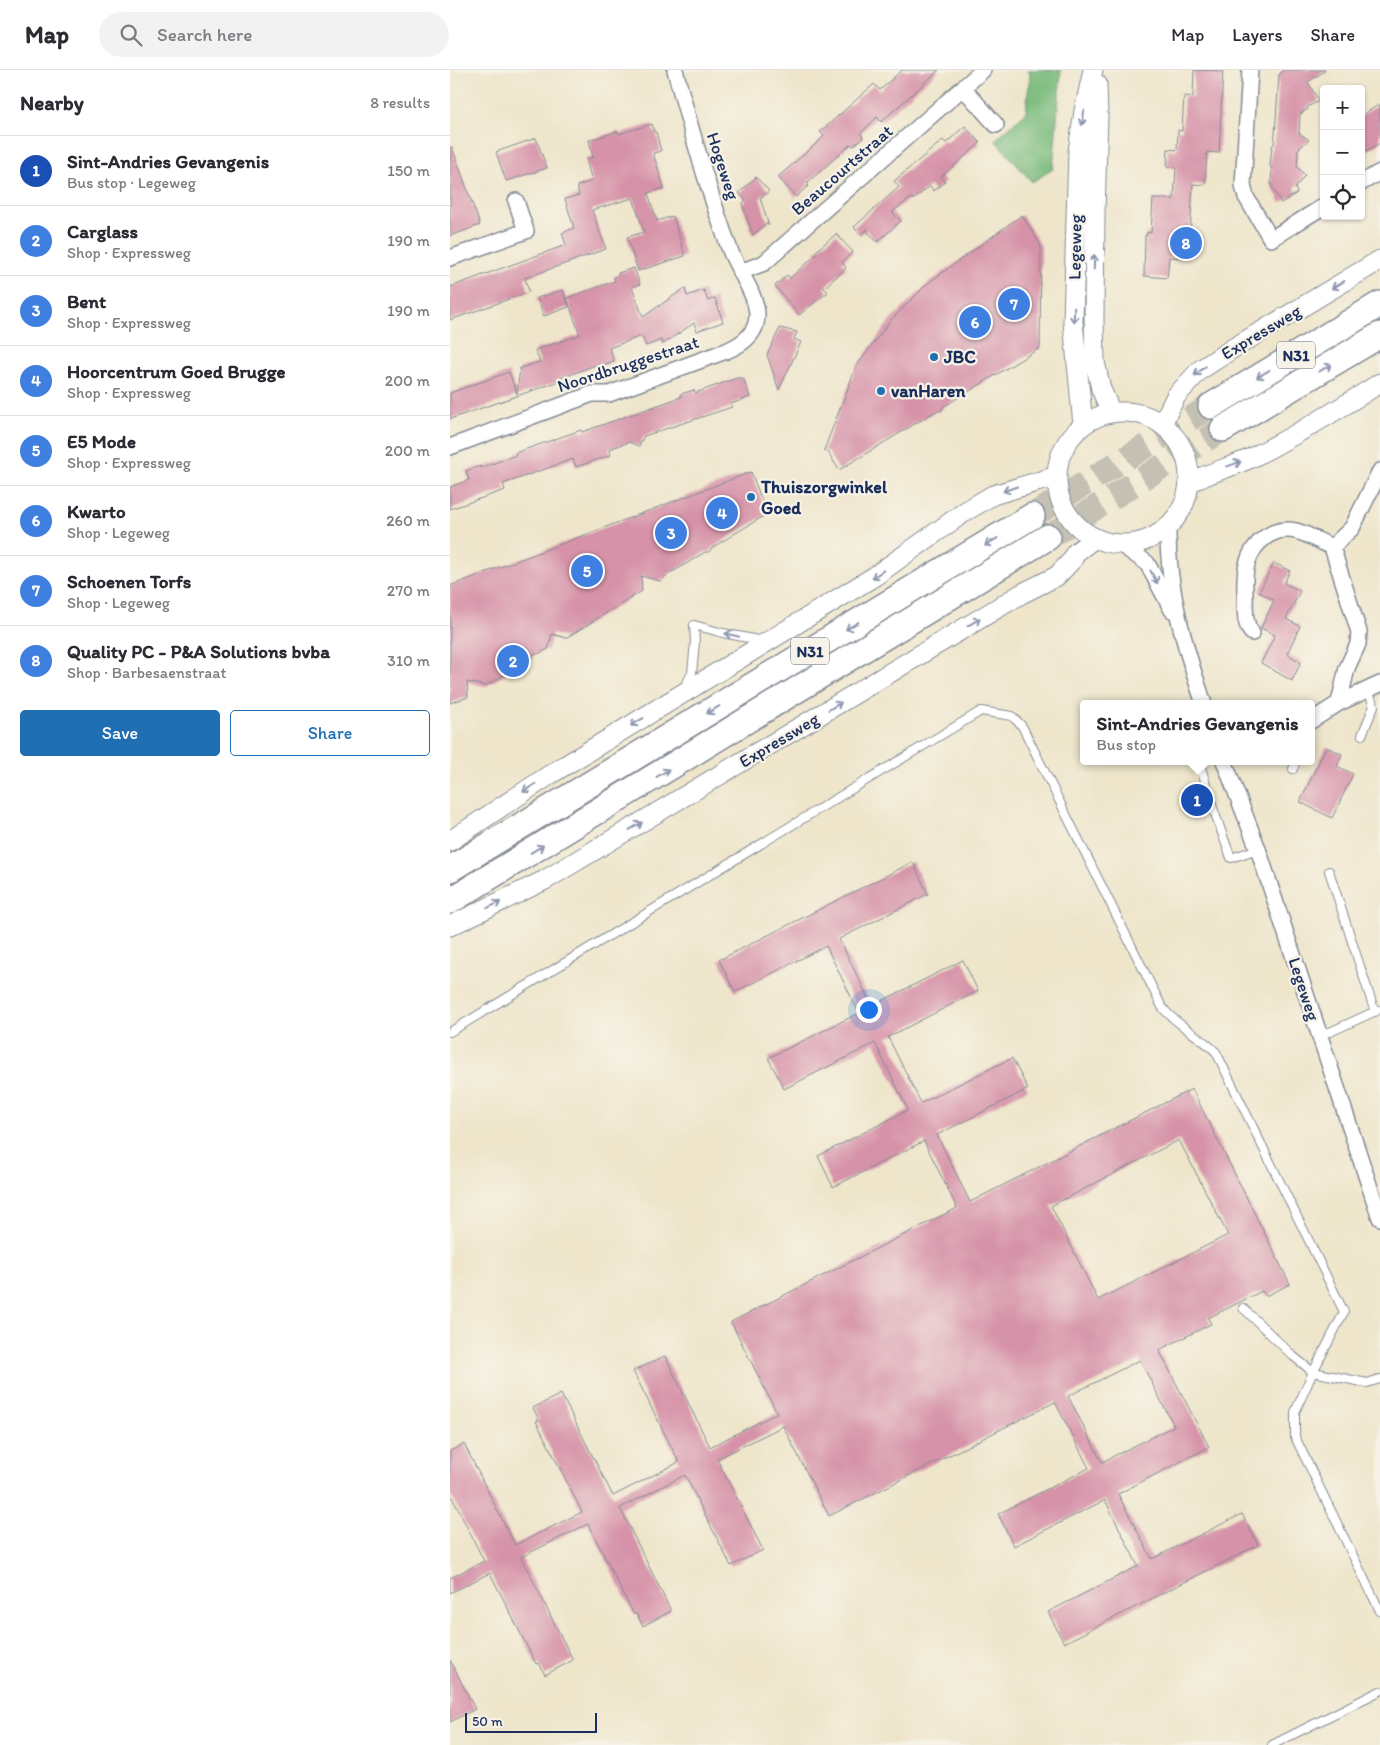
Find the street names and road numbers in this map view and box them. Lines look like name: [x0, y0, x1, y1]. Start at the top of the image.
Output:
street label: Beaucourtstraat: [787, 120, 897, 220]
street label: Hogeweg: [702, 129, 744, 203]
street label: Legeweg: [1063, 213, 1087, 280]
street label: Expressweg: [1217, 299, 1306, 364]
street label: Noordbruggestraat: [554, 331, 702, 397]
road number: N31: [1277, 342, 1315, 368]
road number: N31: [791, 638, 829, 664]
street label: Expressweg: [735, 707, 824, 772]
street label: Legeweg: [1283, 954, 1325, 1024]

